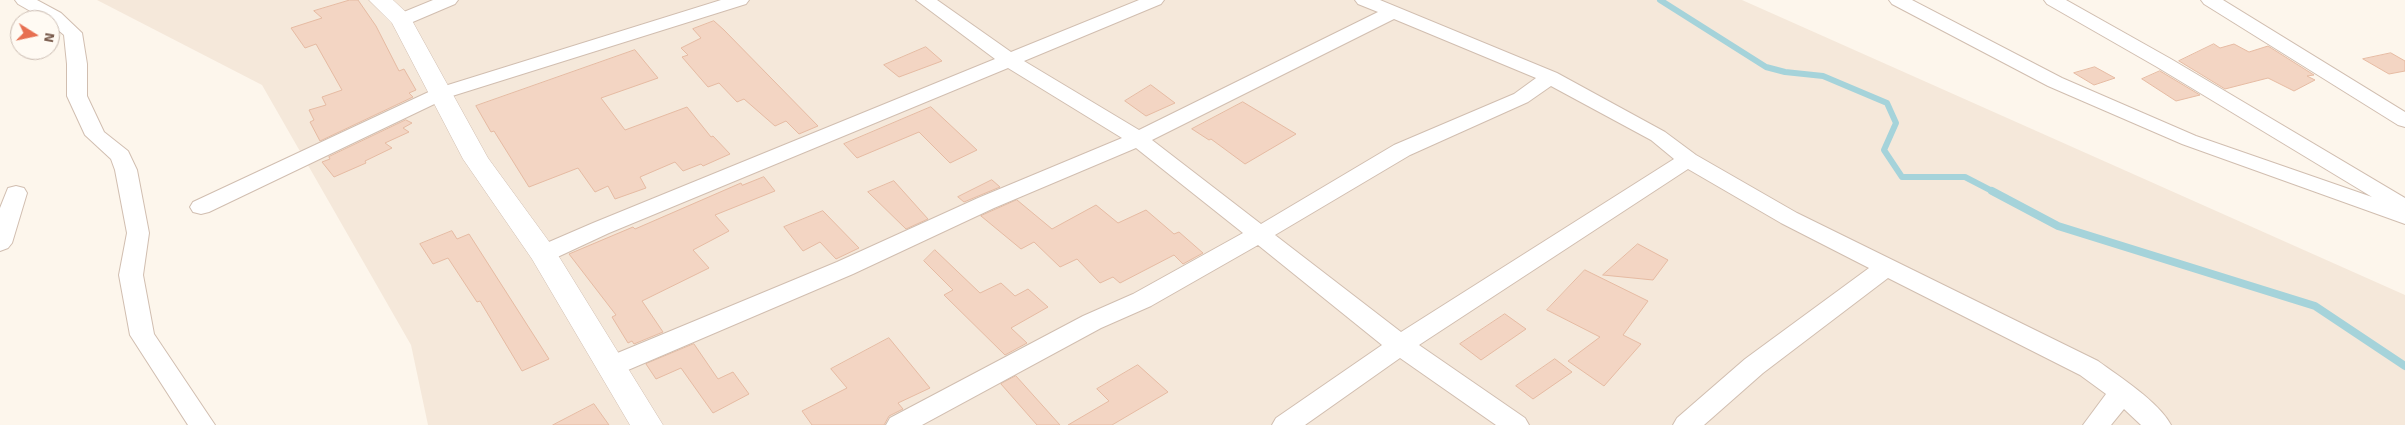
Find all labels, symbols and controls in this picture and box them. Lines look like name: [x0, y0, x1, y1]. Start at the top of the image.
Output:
north arrow: [10, 10, 60, 60]
text: N: [40, 31, 58, 44]

